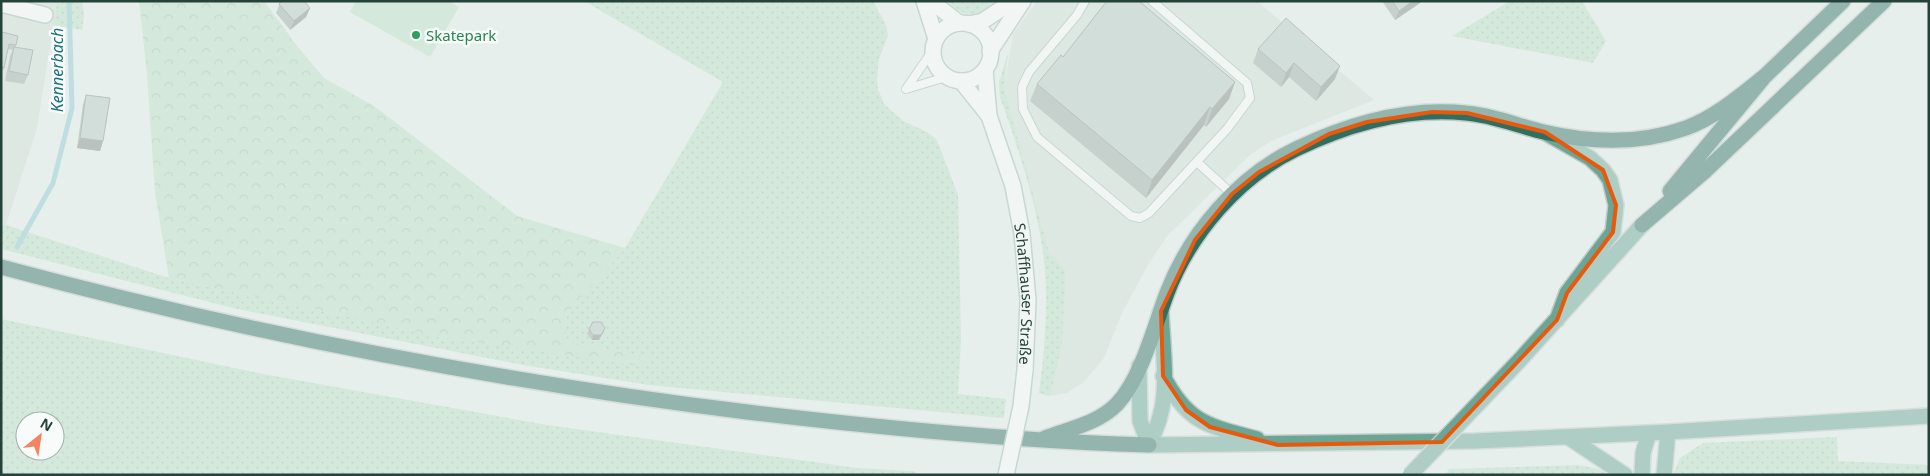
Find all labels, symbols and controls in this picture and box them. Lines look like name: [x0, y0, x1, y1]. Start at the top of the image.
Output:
place label: Skatepark: [426, 25, 496, 45]
water label: Kennerbach: [46, 28, 68, 112]
marker: Skatepark: [410, 29, 422, 41]
street label: Schaffhauser Straße: [1010, 221, 1038, 365]
north arrow: [15, 411, 65, 461]
text: N: [37, 413, 56, 435]

